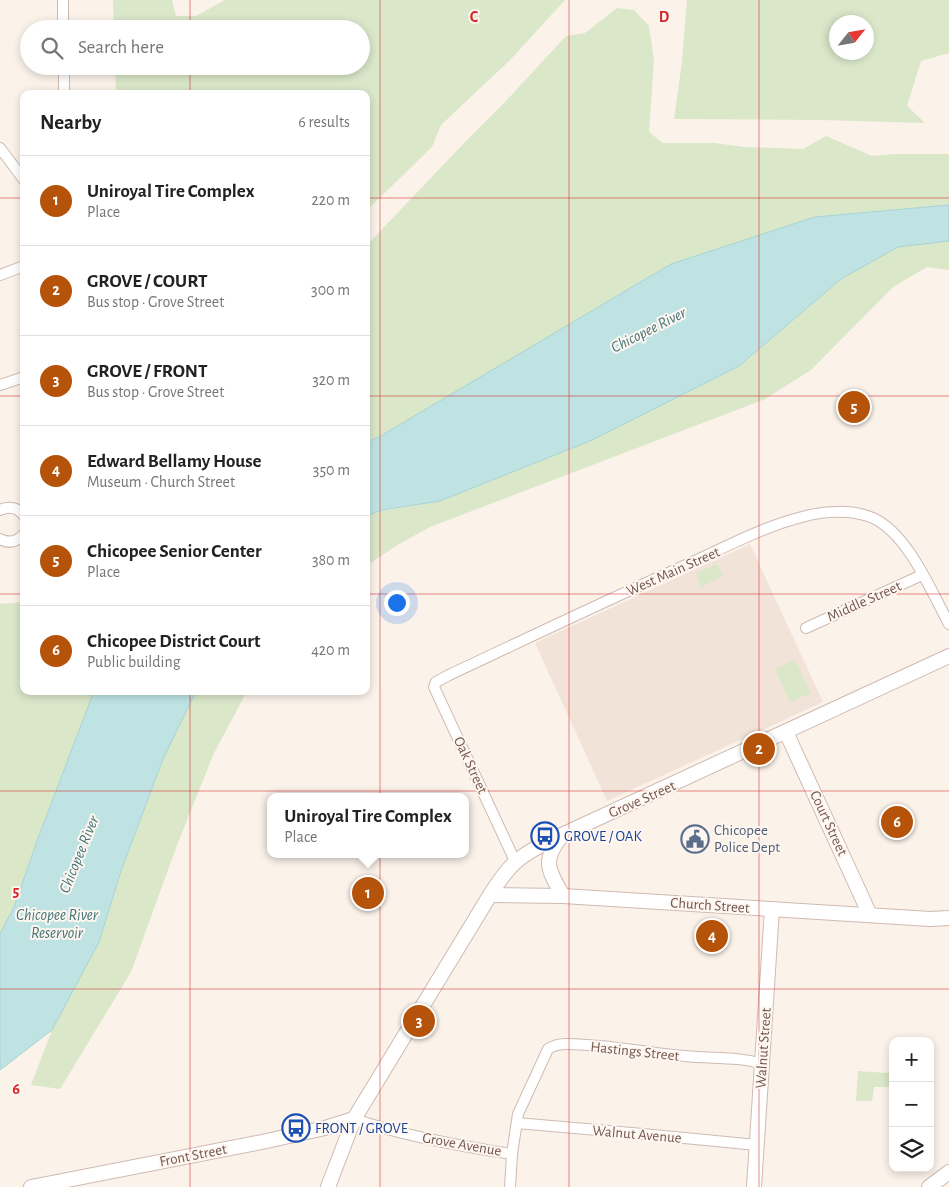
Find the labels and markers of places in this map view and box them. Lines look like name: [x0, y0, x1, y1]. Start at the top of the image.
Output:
pin: 5: [838, 388, 870, 426]
pin: 2: [743, 730, 775, 768]
pin: 6: [881, 803, 913, 841]
bus stop icon: GROVE / OAK: [530, 821, 560, 851]
place label: Chicopee Police Dept: [714, 823, 780, 855]
public building icon: Chicopee Police Dept: [680, 824, 710, 854]
place label: GROVE / OAK: [564, 829, 642, 844]
pin: 1: [352, 874, 384, 912]
pin: 4: [696, 917, 728, 955]
pin: 3: [403, 1002, 435, 1040]
bus stop icon: FRONT / GROVE: [281, 1113, 311, 1143]
place label: FRONT / GROVE: [315, 1121, 408, 1136]

